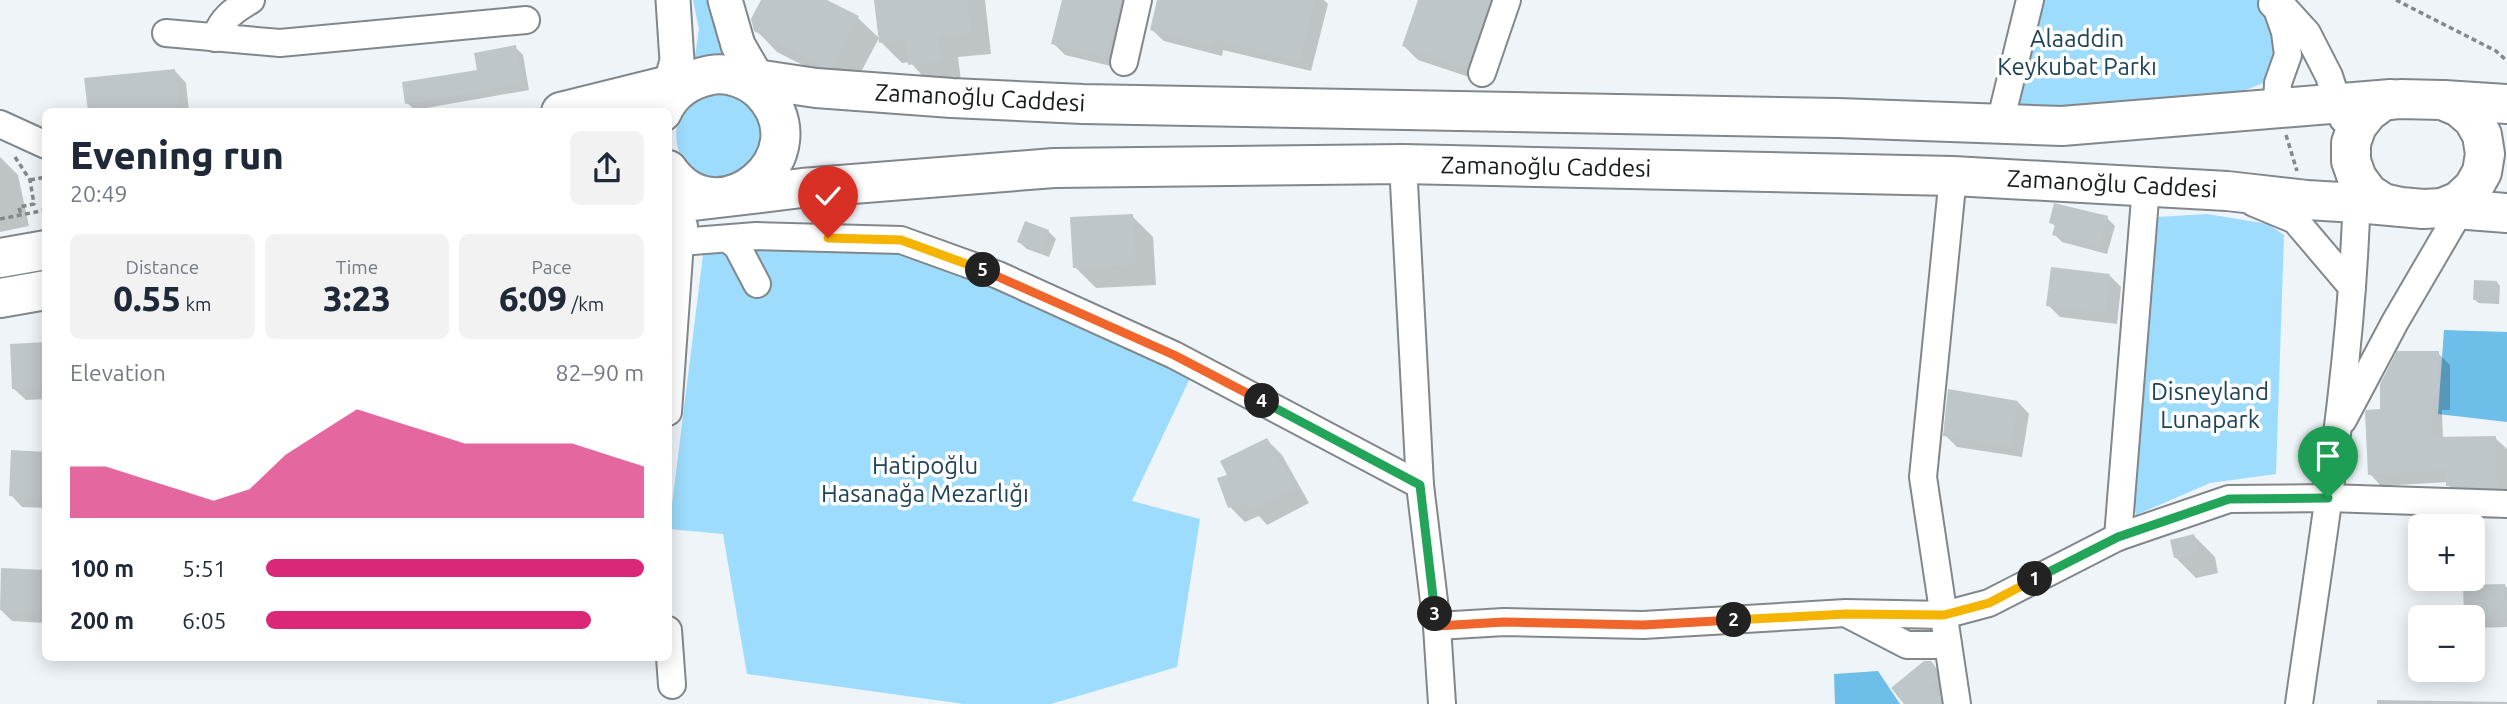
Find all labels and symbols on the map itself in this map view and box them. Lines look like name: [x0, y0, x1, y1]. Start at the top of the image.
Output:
park label: Alaaddin Keykubat Parkı: [1997, 25, 2157, 80]
street label: Zamanoğlu Caddesi: [874, 79, 1086, 116]
street label: Zamanoğlu Caddesi: [1440, 151, 1652, 182]
street label: Zamanoğlu Caddesi: [2006, 165, 2218, 202]
pin: [798, 166, 858, 238]
pin: 5: [965, 252, 1000, 288]
park label: Disneyland Lunapark: [2151, 378, 2269, 433]
pin: 4: [1244, 384, 1280, 418]
pin: [2298, 426, 2358, 498]
park label: Hatipoğlu Hasanağa Mezarlığı: [821, 452, 1029, 507]
pin: 1: [2018, 562, 2052, 596]
pin: 3: [1418, 596, 1452, 632]
pin: 2: [1716, 602, 1752, 638]

